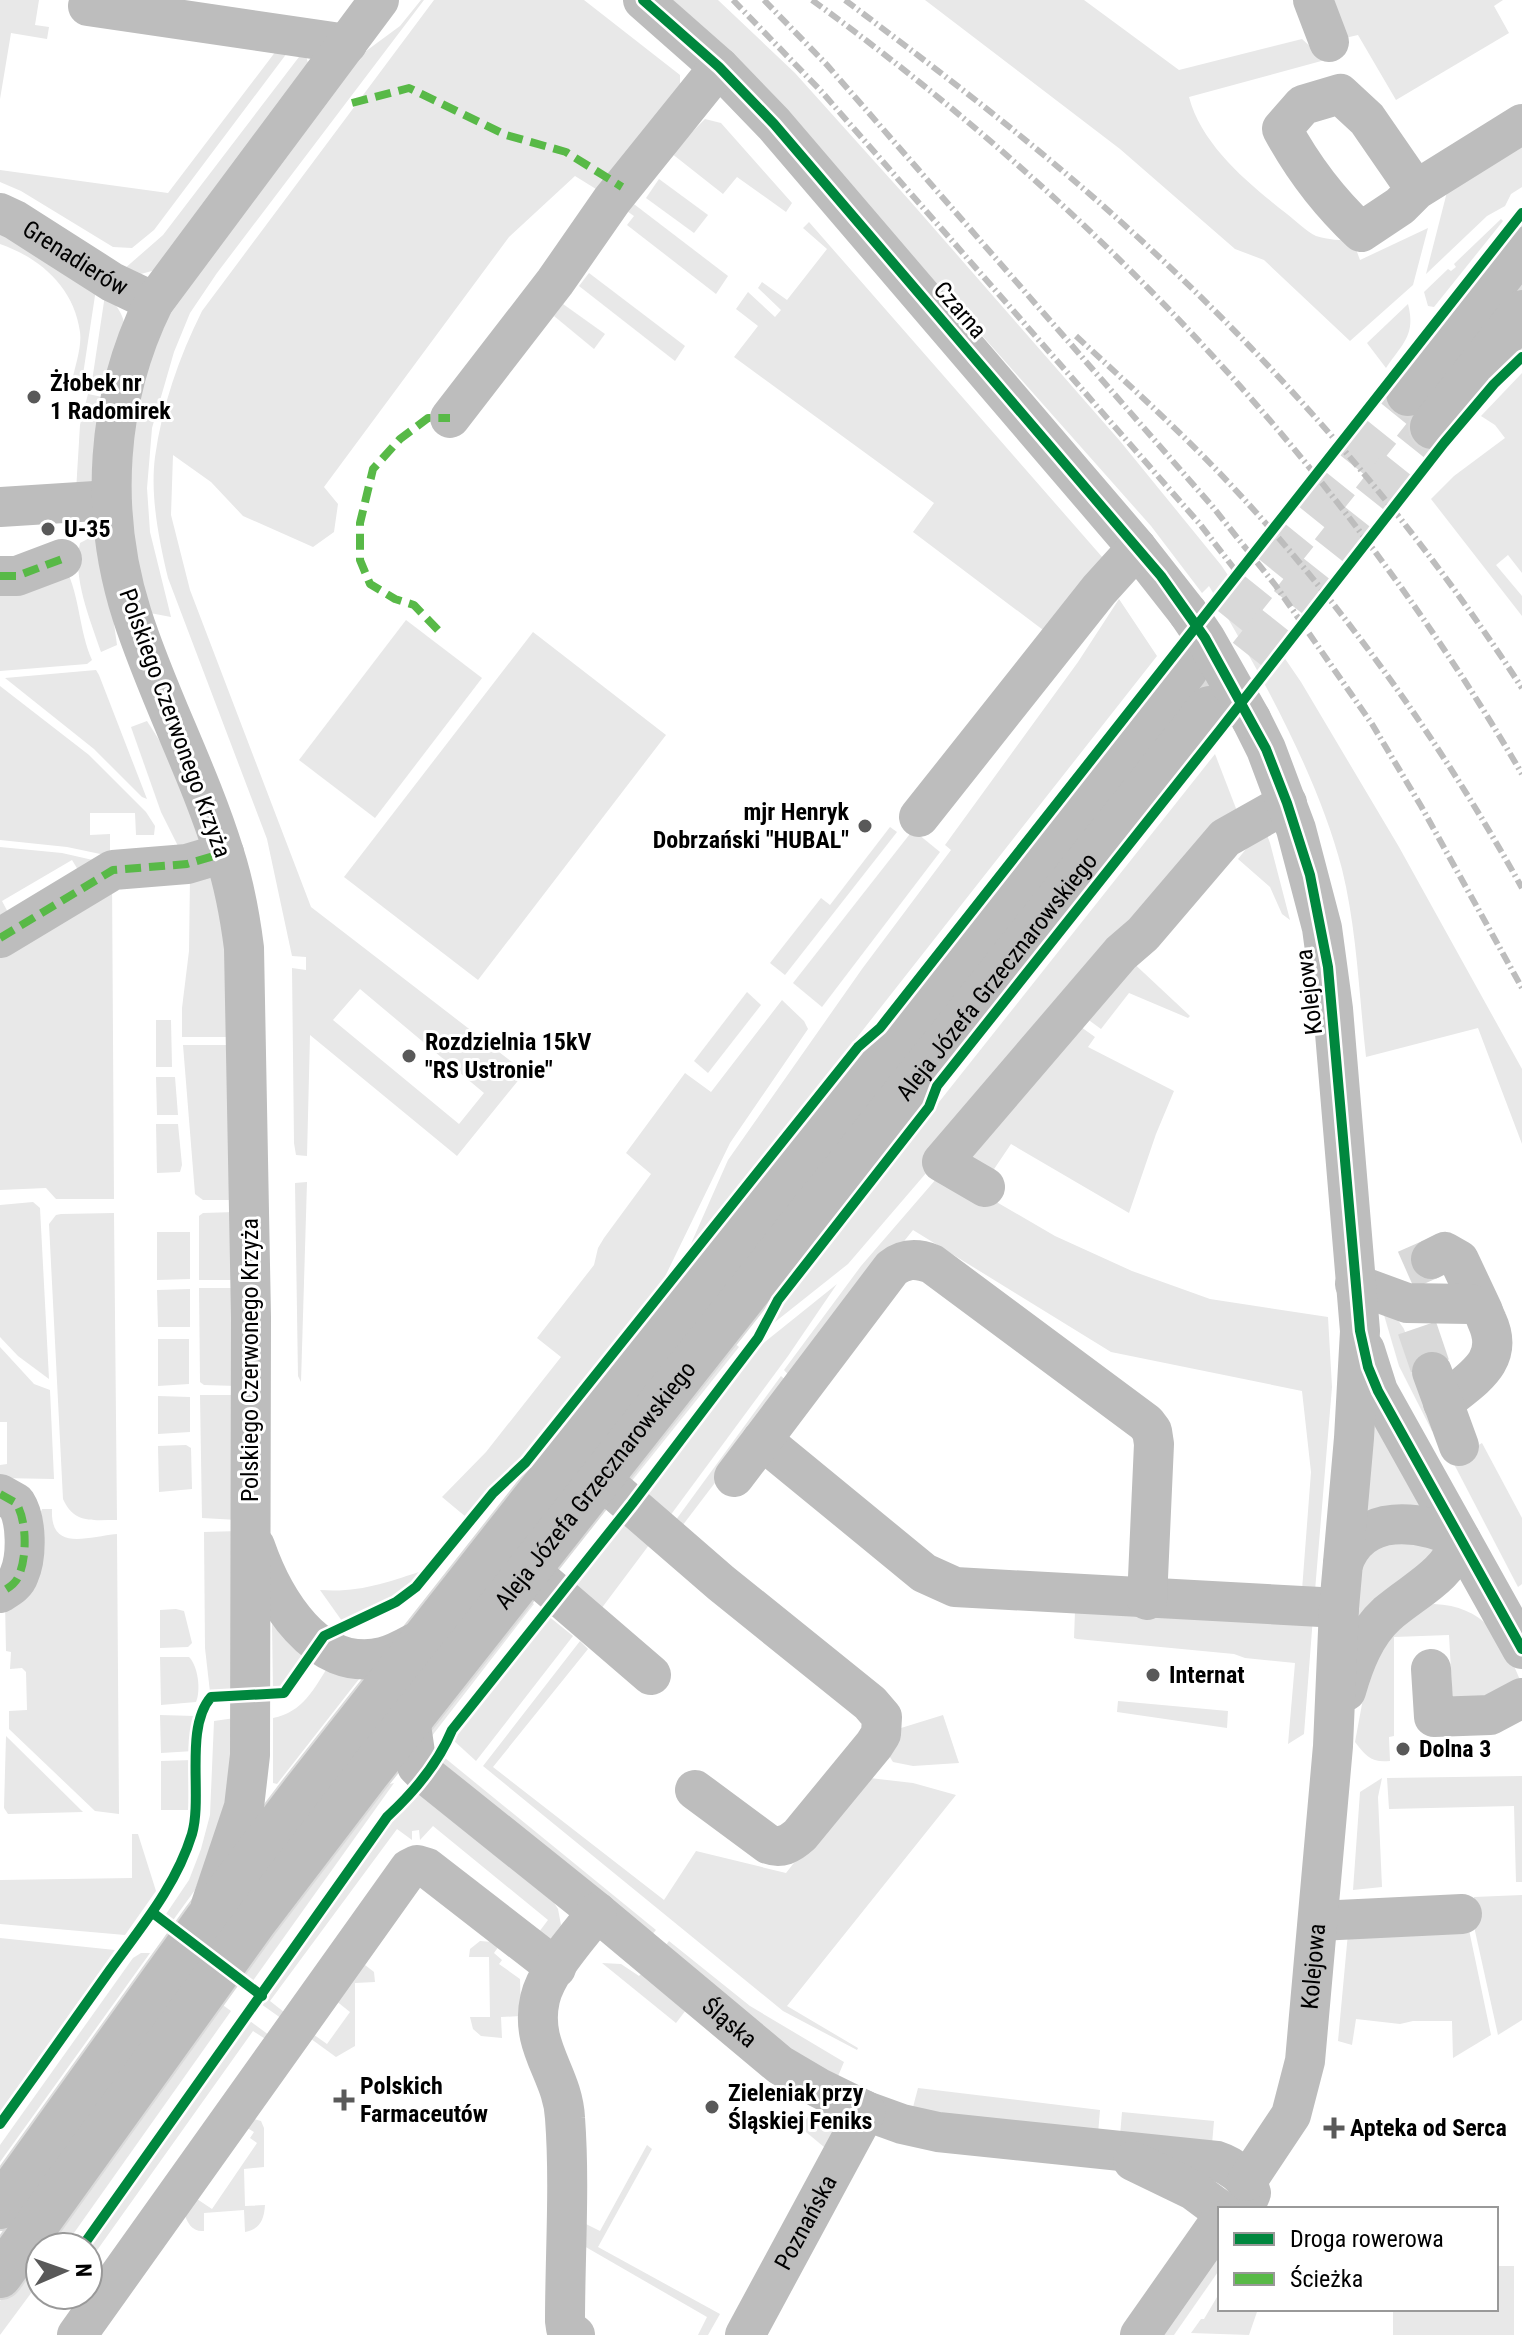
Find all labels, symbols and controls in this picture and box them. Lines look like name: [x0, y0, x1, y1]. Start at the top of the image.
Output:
street label: Grenadierów: [18, 215, 132, 301]
street label: Czarna: [928, 276, 992, 344]
place label: Żłobek nr 1 Radomirek: [50, 369, 171, 425]
marker: Żłobek nr 1 Radomirek: [25, 388, 43, 406]
place label: U-35: [64, 515, 111, 543]
marker: U-35: [39, 520, 57, 538]
street label: Polskiego Czerwonego Krzyża: [113, 585, 237, 861]
place label: mjr Henryk Dobrzański "HUBAL": [653, 798, 850, 854]
marker: mjr Henryk Dobrzański "HUBAL": [856, 817, 874, 835]
street label: Aleja Józefa Grzecznarowskiego: [891, 847, 1103, 1106]
street label: Kolejowa: [1290, 948, 1328, 1036]
place label: Rozdzielnia 15kV "RS Ustronie": [425, 1028, 591, 1084]
marker: Rozdzielnia 15kV "RS Ustronie": [400, 1047, 418, 1065]
street label: Polskiego Czerwonego Krzyża: [236, 1218, 264, 1502]
street label: Aleja Józefa Grzecznarowskiego: [489, 1356, 702, 1615]
place label: Internat: [1169, 1661, 1245, 1689]
marker: Internat: [1144, 1666, 1162, 1684]
place label: Dolna 3: [1419, 1735, 1491, 1763]
marker: Dolna 3: [1394, 1740, 1412, 1758]
street label: Kolejowa: [1296, 1922, 1331, 2011]
street label: Śląska: [696, 1992, 762, 2054]
place label: Polskich Farmaceutów: [360, 2072, 488, 2128]
place label: Zieleniak przy Śląskiej Feniks: [728, 2079, 873, 2135]
marker: Polskich Farmaceutów: [335, 2091, 353, 2109]
marker: Zieleniak przy Śląskiej Feniks: [703, 2098, 721, 2116]
place label: Apteka od Serca: [1350, 2114, 1507, 2142]
marker: Apteka od Serca: [1325, 2119, 1343, 2137]
street label: Poznańska: [769, 2170, 843, 2275]
legend: [1218, 2207, 1498, 2311]
text: Droga rowerowa: [1290, 2225, 1444, 2253]
north arrow: [24, 2231, 104, 2311]
text: N: [71, 2263, 96, 2277]
text: Ścieżka: [1290, 2265, 1363, 2293]

